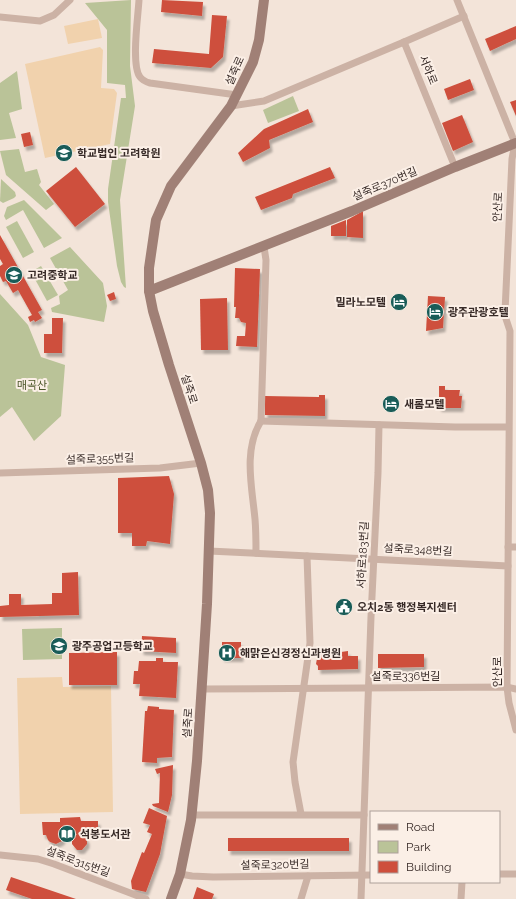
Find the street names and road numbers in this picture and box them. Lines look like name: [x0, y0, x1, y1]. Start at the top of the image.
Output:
street label: 서하로: [416, 53, 440, 87]
street label: 설죽로: [223, 54, 247, 88]
street label: 설죽로370번길: [351, 165, 419, 203]
street label: 안산로: [491, 191, 505, 223]
street label: 설죽로: [178, 373, 200, 405]
street label: 설죽로355번길: [66, 451, 134, 467]
street label: 서하로183번길: [355, 521, 371, 589]
street label: 설죽로348번길: [383, 542, 453, 558]
street label: 안산로: [491, 657, 504, 687]
street label: 설죽로336번길: [372, 670, 440, 683]
street label: 설죽로: [180, 707, 196, 739]
street label: 설죽로315번길: [44, 844, 112, 880]
street label: 설죽로320번길: [240, 858, 310, 872]

